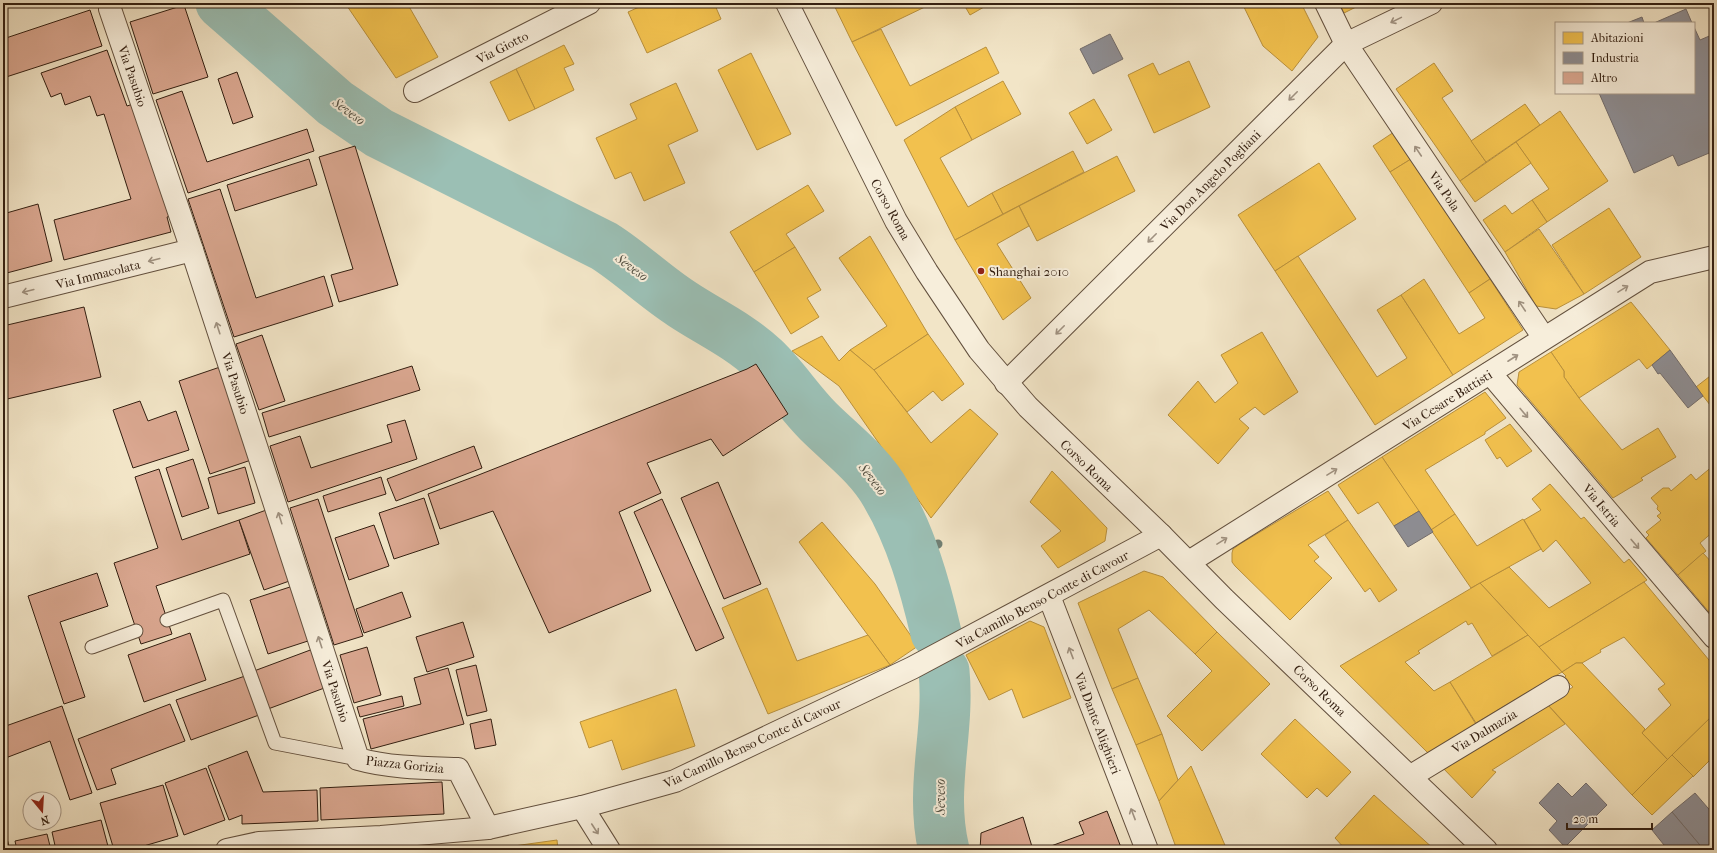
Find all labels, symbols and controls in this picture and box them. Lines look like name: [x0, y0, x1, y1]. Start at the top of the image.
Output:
one-way arrow: [1390, 17, 1402, 24]
legend: [1555, 22, 1695, 94]
street label: Via Giotto: [473, 28, 531, 67]
text: Abitazioni: [1590, 31, 1644, 45]
street label: Via Pasubio: [115, 43, 150, 109]
text: Industria: [1591, 51, 1639, 65]
text: Altro: [1590, 71, 1617, 85]
one-way arrow: [1288, 91, 1298, 101]
water label: Seveso: [328, 93, 368, 129]
street label: Via Don Angelo Pogliani: [1156, 127, 1264, 234]
one-way arrow: [1414, 146, 1422, 157]
street label: Via Pola: [1425, 168, 1464, 215]
street label: Corso Roma: [868, 176, 914, 243]
one-way arrow: [1147, 233, 1157, 243]
water label: Seveso: [611, 249, 651, 285]
street label: Via Immacolata: [53, 257, 143, 292]
one-way arrow: [148, 257, 161, 264]
place label: Shanghai 2010: [989, 264, 1069, 279]
marker: Shanghai 2010: [976, 266, 986, 276]
one-way arrow: [1617, 285, 1628, 293]
one-way arrow: [22, 288, 35, 295]
one-way arrow: [1518, 301, 1526, 312]
one-way arrow: [213, 323, 221, 335]
one-way arrow: [1055, 325, 1065, 335]
street label: Via Pasubio: [218, 349, 253, 416]
one-way arrow: [1507, 354, 1518, 362]
street label: Via Cesare Battisti: [1399, 367, 1495, 435]
one-way arrow: [1519, 408, 1528, 419]
street label: Corso Roma: [1057, 436, 1117, 495]
water label: Seveso: [854, 459, 890, 499]
one-way arrow: [1326, 468, 1337, 476]
street label: Via Istria: [1579, 480, 1624, 530]
one-way arrow: [275, 513, 283, 525]
one-way arrow: [1216, 537, 1228, 545]
one-way arrow: [1631, 539, 1640, 550]
street label: Via Camillo Benso Conte di Cavour: [952, 547, 1132, 652]
one-way arrow: [316, 636, 323, 649]
one-way arrow: [1067, 647, 1075, 659]
street label: Via Pasubio: [318, 657, 353, 724]
street label: Corso Roma: [1290, 661, 1350, 720]
street label: Via Dante Alighieri: [1071, 669, 1124, 776]
street label: Via Camillo Benso Conte di Cavour: [660, 695, 844, 792]
street label: Via Dalmazia: [1448, 706, 1520, 757]
street label: Piazza Gorizia: [365, 753, 446, 776]
water label: Seveso: [932, 779, 949, 816]
north arrow: [22, 791, 62, 831]
scale bar: [1567, 805, 1652, 831]
one-way arrow: [1128, 808, 1136, 820]
text: 20 m: [1573, 812, 1598, 826]
text: N: [38, 813, 51, 828]
one-way arrow: [591, 823, 600, 834]

